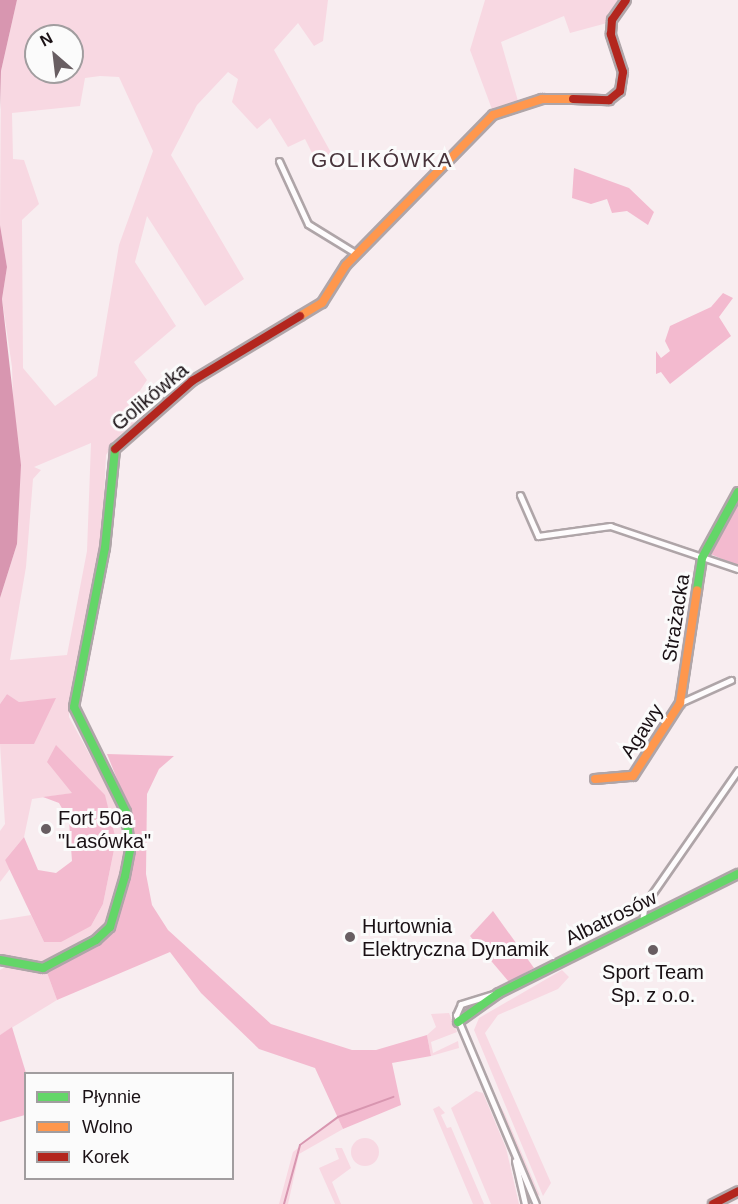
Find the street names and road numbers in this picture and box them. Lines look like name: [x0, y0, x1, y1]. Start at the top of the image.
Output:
street label: Golikówka: [107, 358, 193, 436]
street label: Strażacka: [657, 572, 695, 664]
street label: Agawy: [616, 699, 668, 763]
street label: Albatrosów: [561, 886, 661, 950]

